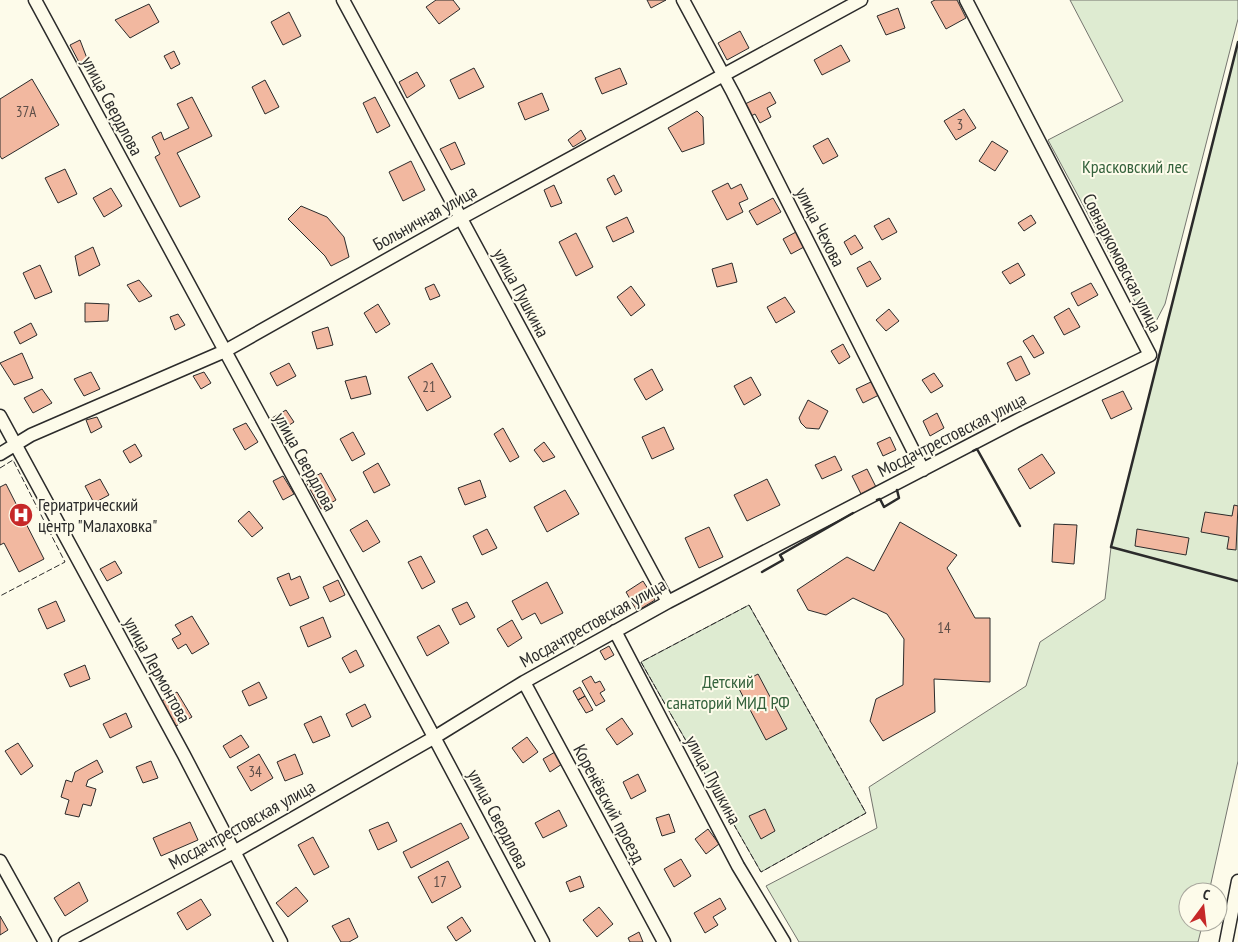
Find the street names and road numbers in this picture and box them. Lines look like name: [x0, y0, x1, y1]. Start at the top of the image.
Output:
street label: улица Свердлова: [77, 52, 148, 159]
street label: Больничная улица: [369, 180, 481, 256]
street label: улица Чехова: [791, 183, 850, 270]
street label: Совнаркомовская улица: [1078, 189, 1167, 336]
street label: улица Пушкина: [488, 244, 554, 341]
street label: Мосдачтрестовская улица: [874, 387, 1030, 482]
street label: улица Свердлова: [269, 408, 342, 515]
street label: Мосдачтрестовская улица: [516, 573, 670, 672]
street label: улица Лермонтова: [119, 613, 196, 727]
street label: улица Пушкина: [680, 731, 746, 828]
street label: Коренёвский проезд: [568, 740, 651, 867]
street label: улица Свердлова: [463, 765, 534, 872]
street label: Мосдачтрестовская улица: [165, 775, 319, 874]

